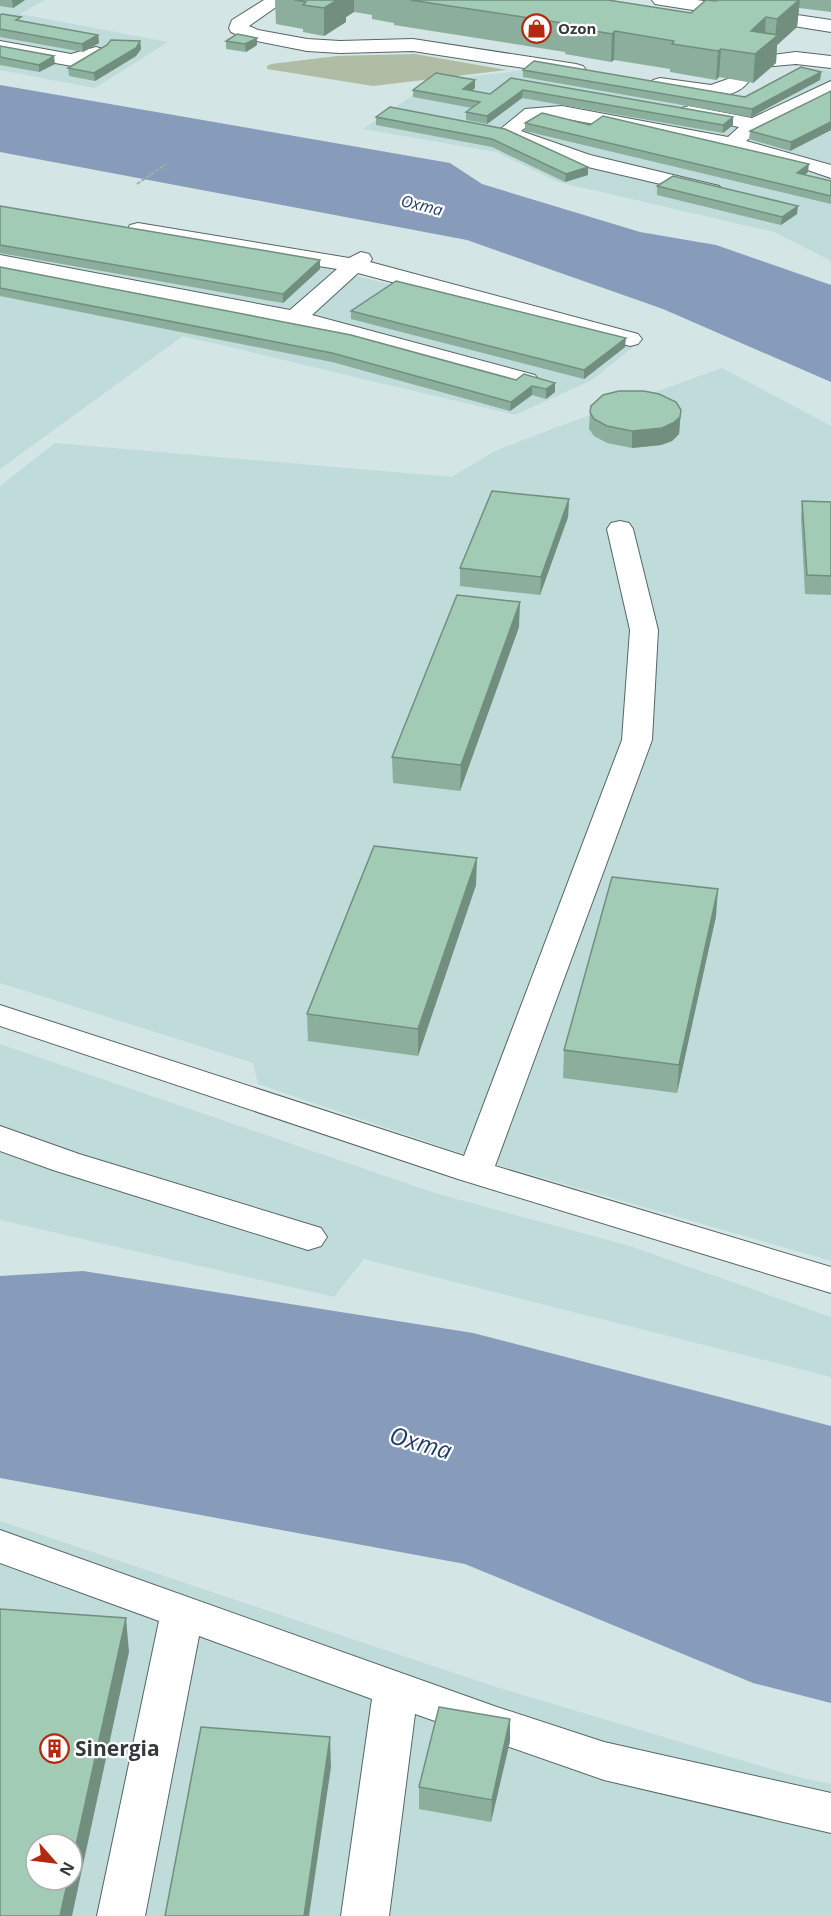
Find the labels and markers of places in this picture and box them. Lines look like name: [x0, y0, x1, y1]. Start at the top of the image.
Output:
shop icon: Ozon: [521, 12, 553, 44]
place label: Ozon: [558, 18, 596, 38]
building icon: Sinergia: [38, 1732, 70, 1764]
place label: Sinergia: [75, 1734, 160, 1762]

